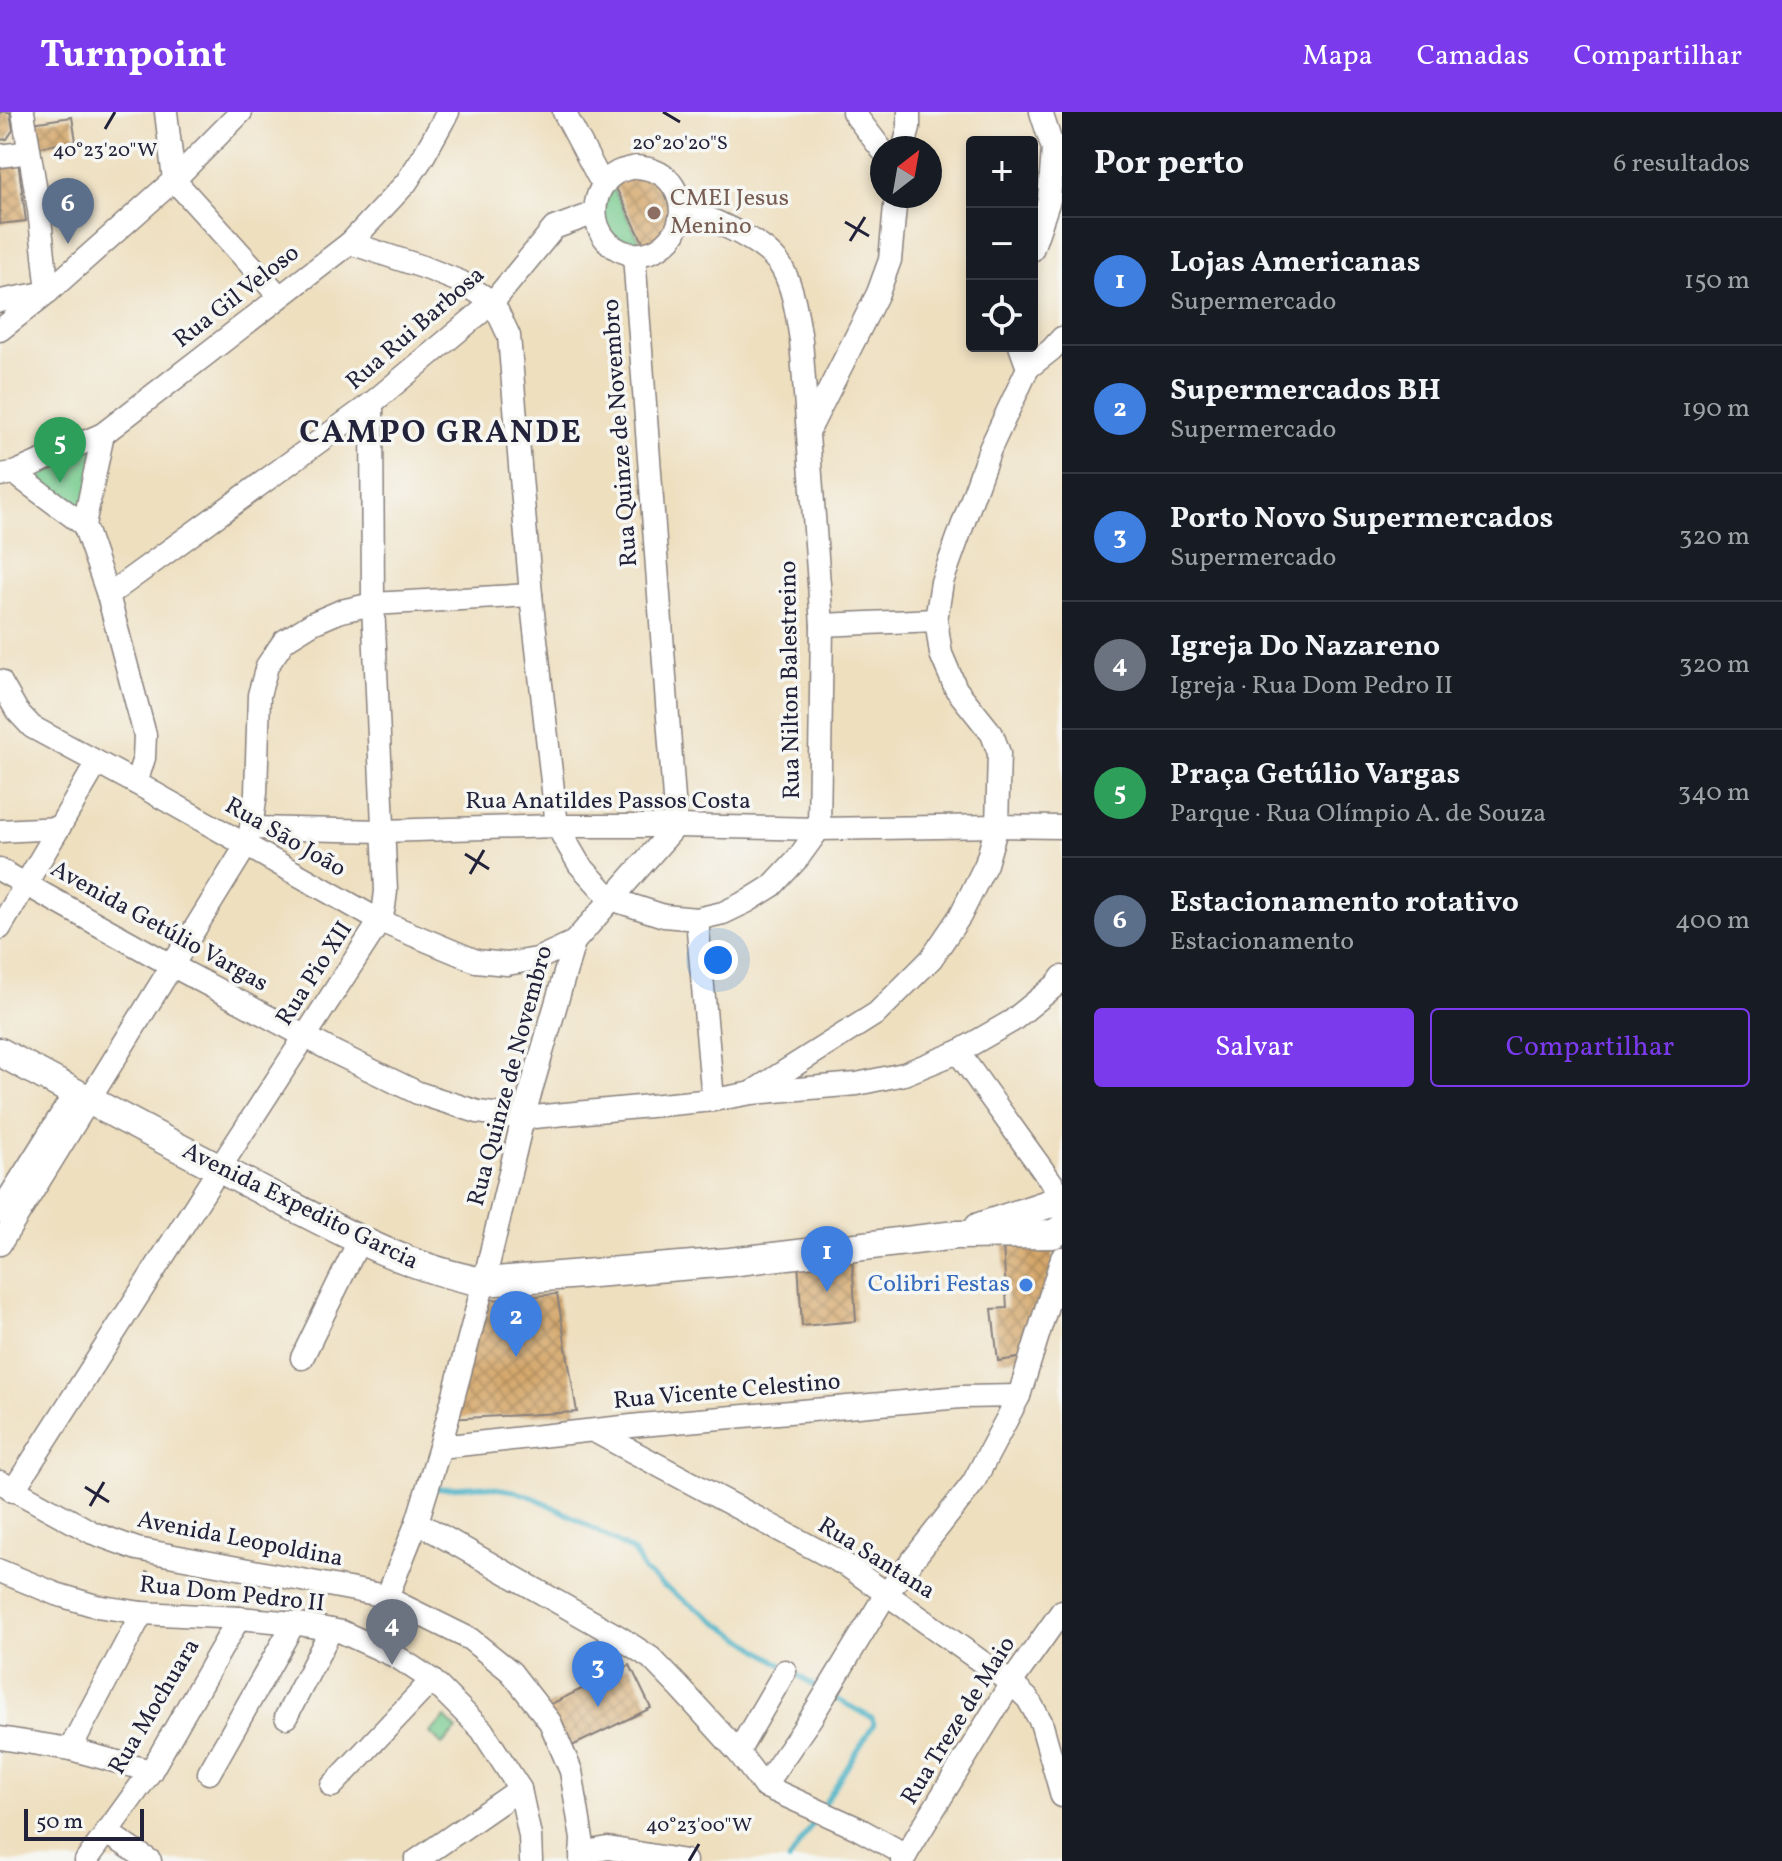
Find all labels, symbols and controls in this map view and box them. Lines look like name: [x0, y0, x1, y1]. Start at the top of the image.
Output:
text: Turnpoint: [40, 30, 226, 83]
text: Mapa: [1303, 37, 1373, 76]
text: Camadas: [1417, 37, 1529, 76]
text: Compartilhar: [1573, 37, 1742, 76]
text: 20°20'20"S: [632, 130, 728, 158]
north arrow: [870, 136, 942, 208]
map controls: [966, 136, 1038, 352]
button: +: [966, 136, 1038, 208]
text: 40°23'20"W: [53, 137, 157, 165]
text: Por perto: [1094, 141, 1244, 188]
text: 6 resultados: [1613, 146, 1750, 182]
pin: 6: [42, 178, 94, 244]
place label: CMEI Jesus Menino: [670, 182, 789, 244]
marker: CMEI Jesus Menino: [645, 204, 663, 222]
button: −: [966, 208, 1038, 280]
street label: Rua Gil Veloso: [167, 237, 307, 357]
text: Lojas Americanas: [1170, 242, 1421, 284]
street label: Rua Rui Barbosa: [339, 259, 493, 399]
text: 1: [1115, 263, 1125, 299]
text: 150 m: [1684, 263, 1750, 299]
button: locate: [966, 280, 1038, 352]
text: Supermercado: [1170, 284, 1336, 320]
street label: Rua Quinze de Novembro: [595, 298, 647, 568]
text: Supermercados BH: [1170, 370, 1441, 412]
text: 2: [1113, 391, 1127, 427]
text: 190 m: [1682, 391, 1750, 427]
district label: CAMPO GRANDE: [299, 412, 583, 456]
text: Supermercado: [1170, 412, 1336, 448]
pin: 5: [34, 417, 86, 483]
text: Porto Novo Supermercados: [1170, 498, 1553, 540]
text: 3: [1113, 519, 1127, 555]
text: 320 m: [1679, 519, 1750, 555]
text: Supermercado: [1170, 540, 1336, 576]
street label: Rua Nilton Balestreino: [772, 560, 810, 800]
text: Igreja Do Nazareno: [1170, 626, 1440, 668]
text: 4: [1112, 647, 1128, 683]
text: 320 m: [1679, 647, 1750, 683]
text: Igreja · Rua Dom Pedro II: [1170, 668, 1453, 704]
text: Praça Getúlio Vargas: [1170, 754, 1460, 796]
text: 5: [1114, 775, 1126, 811]
text: 340 m: [1678, 775, 1750, 811]
street label: Rua Anatildes Passos Costa: [465, 785, 751, 819]
street label: Rua São João: [218, 790, 352, 886]
text: Parque · Rua Olímpio A. de Souza: [1170, 796, 1546, 832]
street label: Avenida Getúlio Vargas: [44, 853, 274, 1001]
text: Estacionamento rotativo: [1170, 882, 1519, 924]
text: 6: [1113, 903, 1127, 939]
text: 400 m: [1675, 903, 1750, 939]
street label: Rua Pio XII: [268, 915, 362, 1033]
text: Estacionamento: [1170, 924, 1354, 960]
your location: [698, 940, 738, 980]
street label: Rua Quinze de Novembro: [460, 942, 562, 1210]
button: Salvar: [1094, 1008, 1414, 1087]
button: Compartilhar: [1430, 1008, 1750, 1087]
street label: Avenida Expedito Garcia: [176, 1135, 424, 1279]
pin: 1: [801, 1226, 853, 1292]
place label: Colibri Festas: [868, 1268, 1010, 1302]
marker: Colibri Festas: [1017, 1276, 1035, 1294]
pin: 2: [490, 1291, 542, 1357]
street label: Rua Vicente Celestino: [612, 1365, 842, 1419]
street label: Avenida Leopoldina: [134, 1503, 346, 1577]
street label: Rua Santana: [811, 1509, 941, 1609]
street label: Rua Dom Pedro II: [138, 1568, 326, 1622]
pin: 4: [366, 1599, 418, 1665]
street label: Rua Treze de Maio: [894, 1630, 1024, 1812]
street label: Rua Mochuara: [101, 1633, 209, 1781]
pin: 3: [572, 1641, 624, 1707]
scale bar: [24, 1805, 144, 1841]
text: 50 m: [36, 1807, 83, 1838]
text: 40°23'00"W: [646, 1812, 752, 1840]

